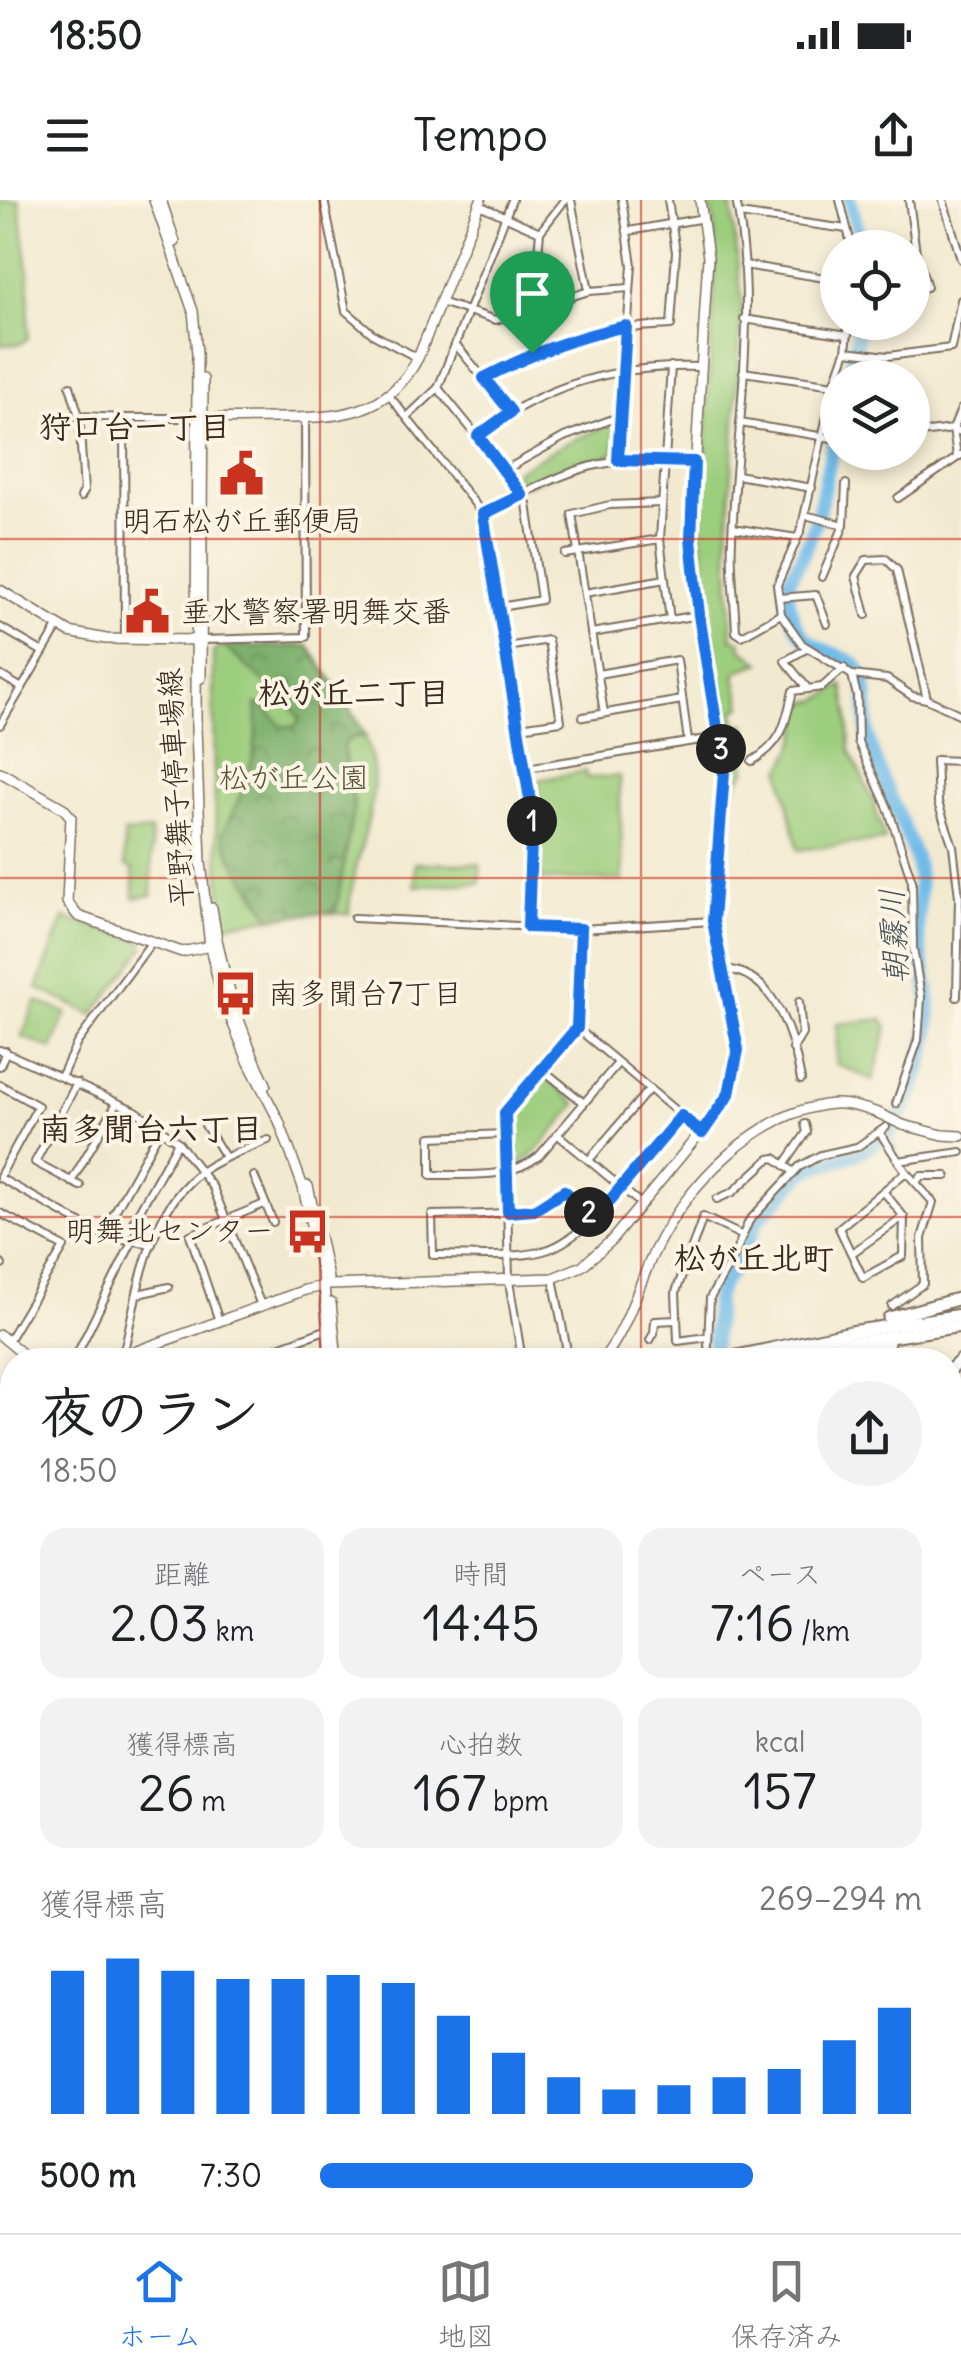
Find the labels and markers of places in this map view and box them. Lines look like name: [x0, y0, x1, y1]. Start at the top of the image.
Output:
pin: [490, 251, 575, 354]
public building icon: 明石松が丘郵便局: [218, 450, 266, 498]
place label: 明石松が丘郵便局: [122, 501, 362, 539]
public building icon: 垂水警察署明舞交番: [124, 588, 172, 636]
place label: 垂水警察署明舞交番: [181, 592, 451, 630]
pin: 3: [696, 724, 746, 774]
pin: 1: [507, 796, 557, 846]
bus stop icon: 南多聞台7丁目: [211, 970, 259, 1018]
place label: 南多聞台7丁目: [268, 974, 463, 1012]
pin: 2: [564, 1187, 614, 1237]
bus stop icon: 明舞北センター: [283, 1207, 331, 1255]
place label: 明舞北センター: [65, 1211, 274, 1249]

